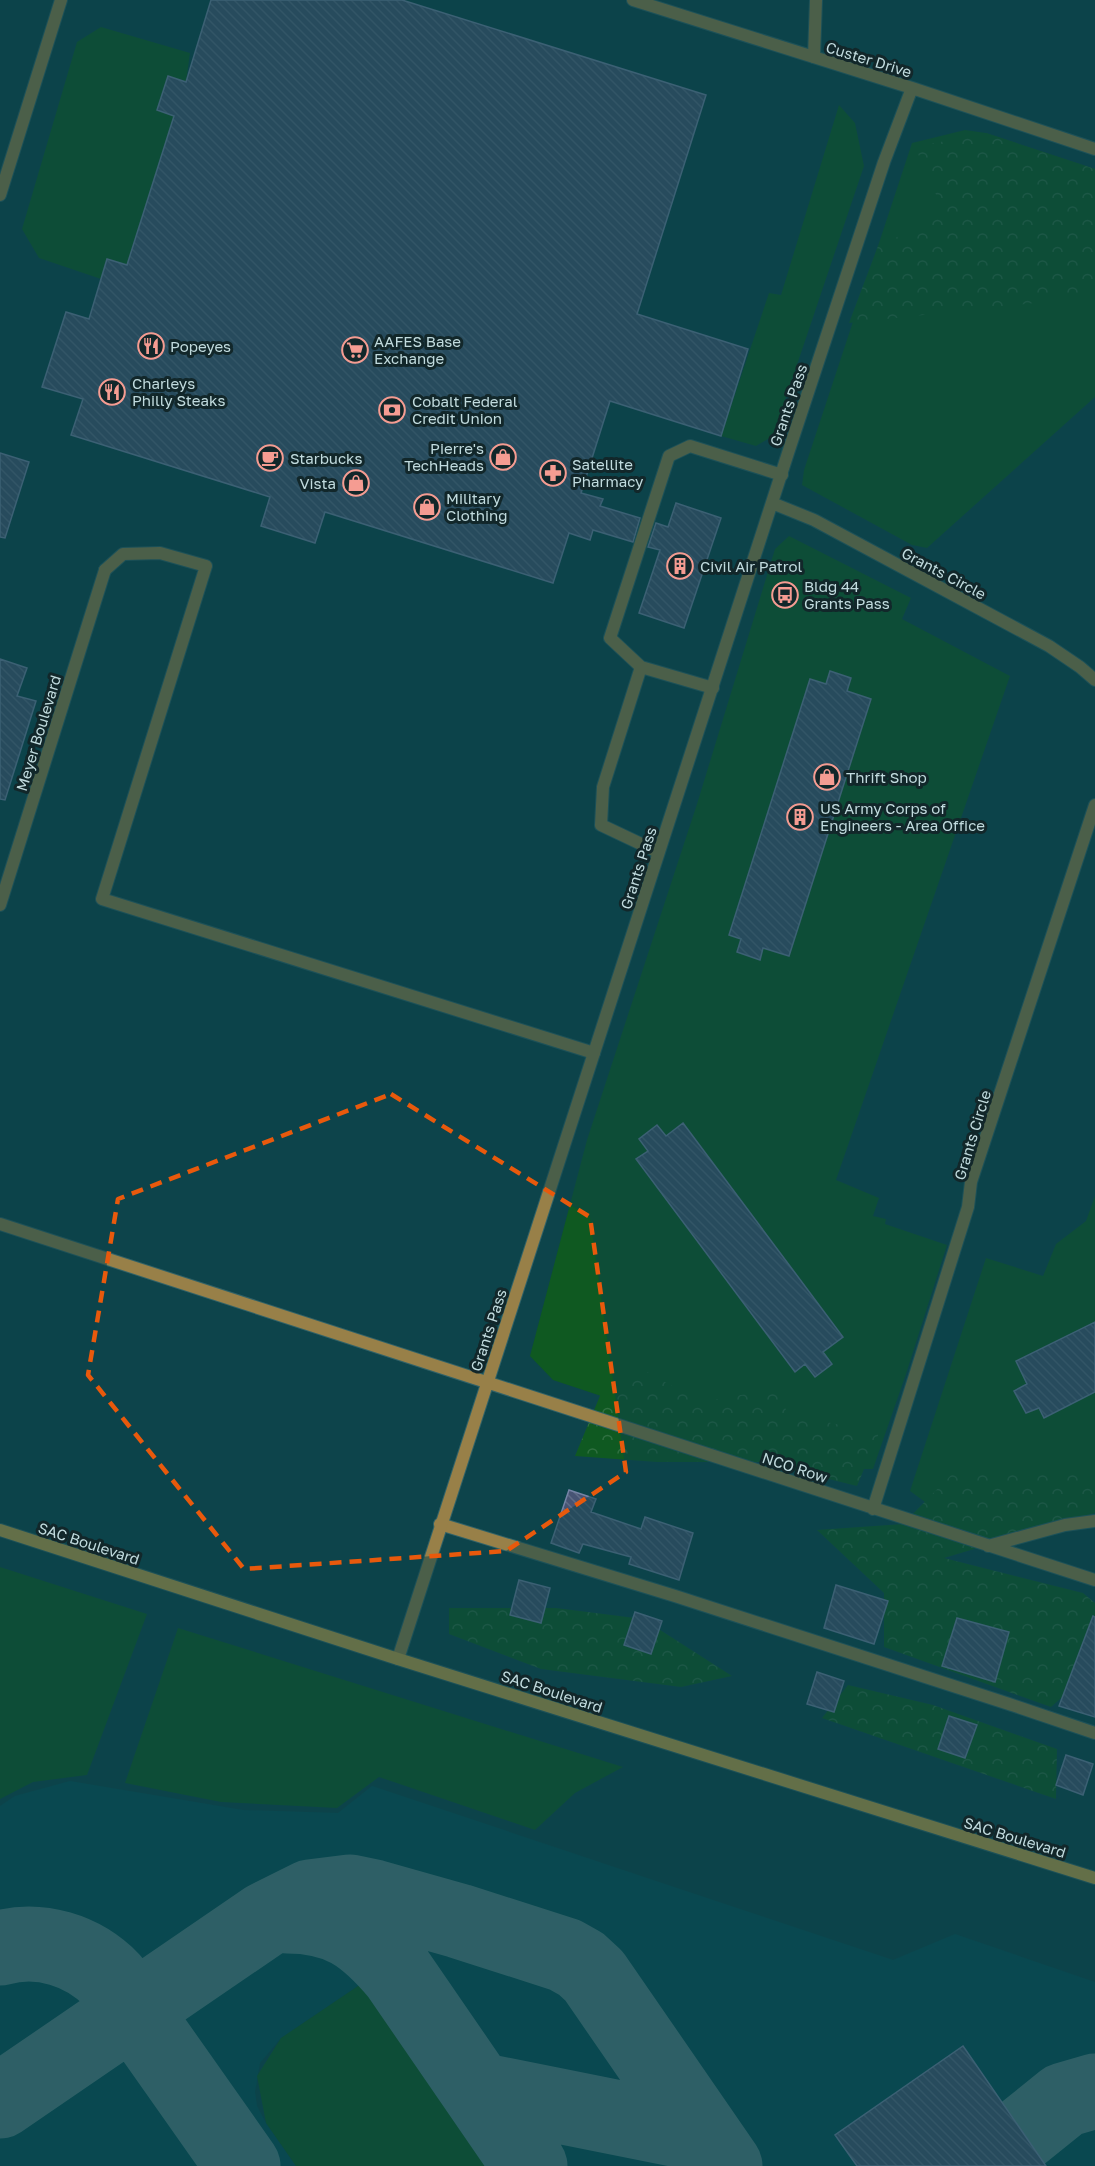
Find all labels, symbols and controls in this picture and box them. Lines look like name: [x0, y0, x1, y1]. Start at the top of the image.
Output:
street label: Custer Drive: [824, 37, 914, 81]
restaurant icon: Popeyes: [136, 331, 166, 361]
place label: AAFES Base Exchange: [374, 332, 461, 367]
supermarket icon: AAFES Base Exchange: [340, 335, 370, 365]
place label: Popeyes: [170, 337, 231, 355]
street label: Grants Pass: [766, 362, 810, 448]
place label: Charleys Philly Steaks: [132, 374, 225, 409]
restaurant icon: Charleys Philly Steaks: [97, 377, 127, 407]
place label: Cobalt Federal Credit Union: [412, 392, 518, 427]
bank icon: Cobalt Federal Credit Union: [377, 395, 407, 425]
place label: Pierre's TechHeads: [404, 439, 484, 474]
shop icon: Pierre's TechHeads: [488, 442, 518, 472]
cafe icon: Starbucks: [255, 443, 285, 473]
place label: Starbucks: [290, 449, 363, 467]
place label: Satellite Pharmacy: [572, 455, 644, 490]
pharmacy icon: Satellite Pharmacy: [538, 458, 568, 488]
shop icon: Vista: [341, 468, 371, 498]
place label: Vista: [300, 474, 336, 492]
place label: Military Clothing: [446, 489, 508, 524]
shop icon: Military Clothing: [412, 492, 442, 522]
street label: Grants Circle: [899, 543, 990, 603]
building icon: Civil Air Patrol: [665, 551, 695, 581]
place label: Civil Air Patrol: [700, 557, 803, 575]
place label: Bldg 44 Grants Pass: [804, 577, 890, 612]
bus stop icon: Bldg 44 Grants Pass: [770, 580, 800, 610]
street label: Meyer Boulevard: [12, 673, 64, 793]
shop icon: Thrift Shop: [812, 762, 842, 792]
place label: Thrift Shop: [846, 768, 927, 786]
place label: US Army Corps of Engineers - Area Office: [820, 799, 985, 834]
building icon: US Army Corps of Engineers - Area Office: [785, 802, 815, 832]
street label: Grants Pass: [616, 824, 660, 911]
street label: Grants Circle: [950, 1088, 994, 1182]
street label: Grants Pass: [466, 1286, 510, 1373]
street label: NCO Row: [760, 1448, 830, 1486]
street label: SAC Boulevard: [36, 1518, 142, 1568]
street label: SAC Boulevard: [499, 1666, 605, 1716]
street label: SAC Boulevard: [962, 1813, 1068, 1861]

